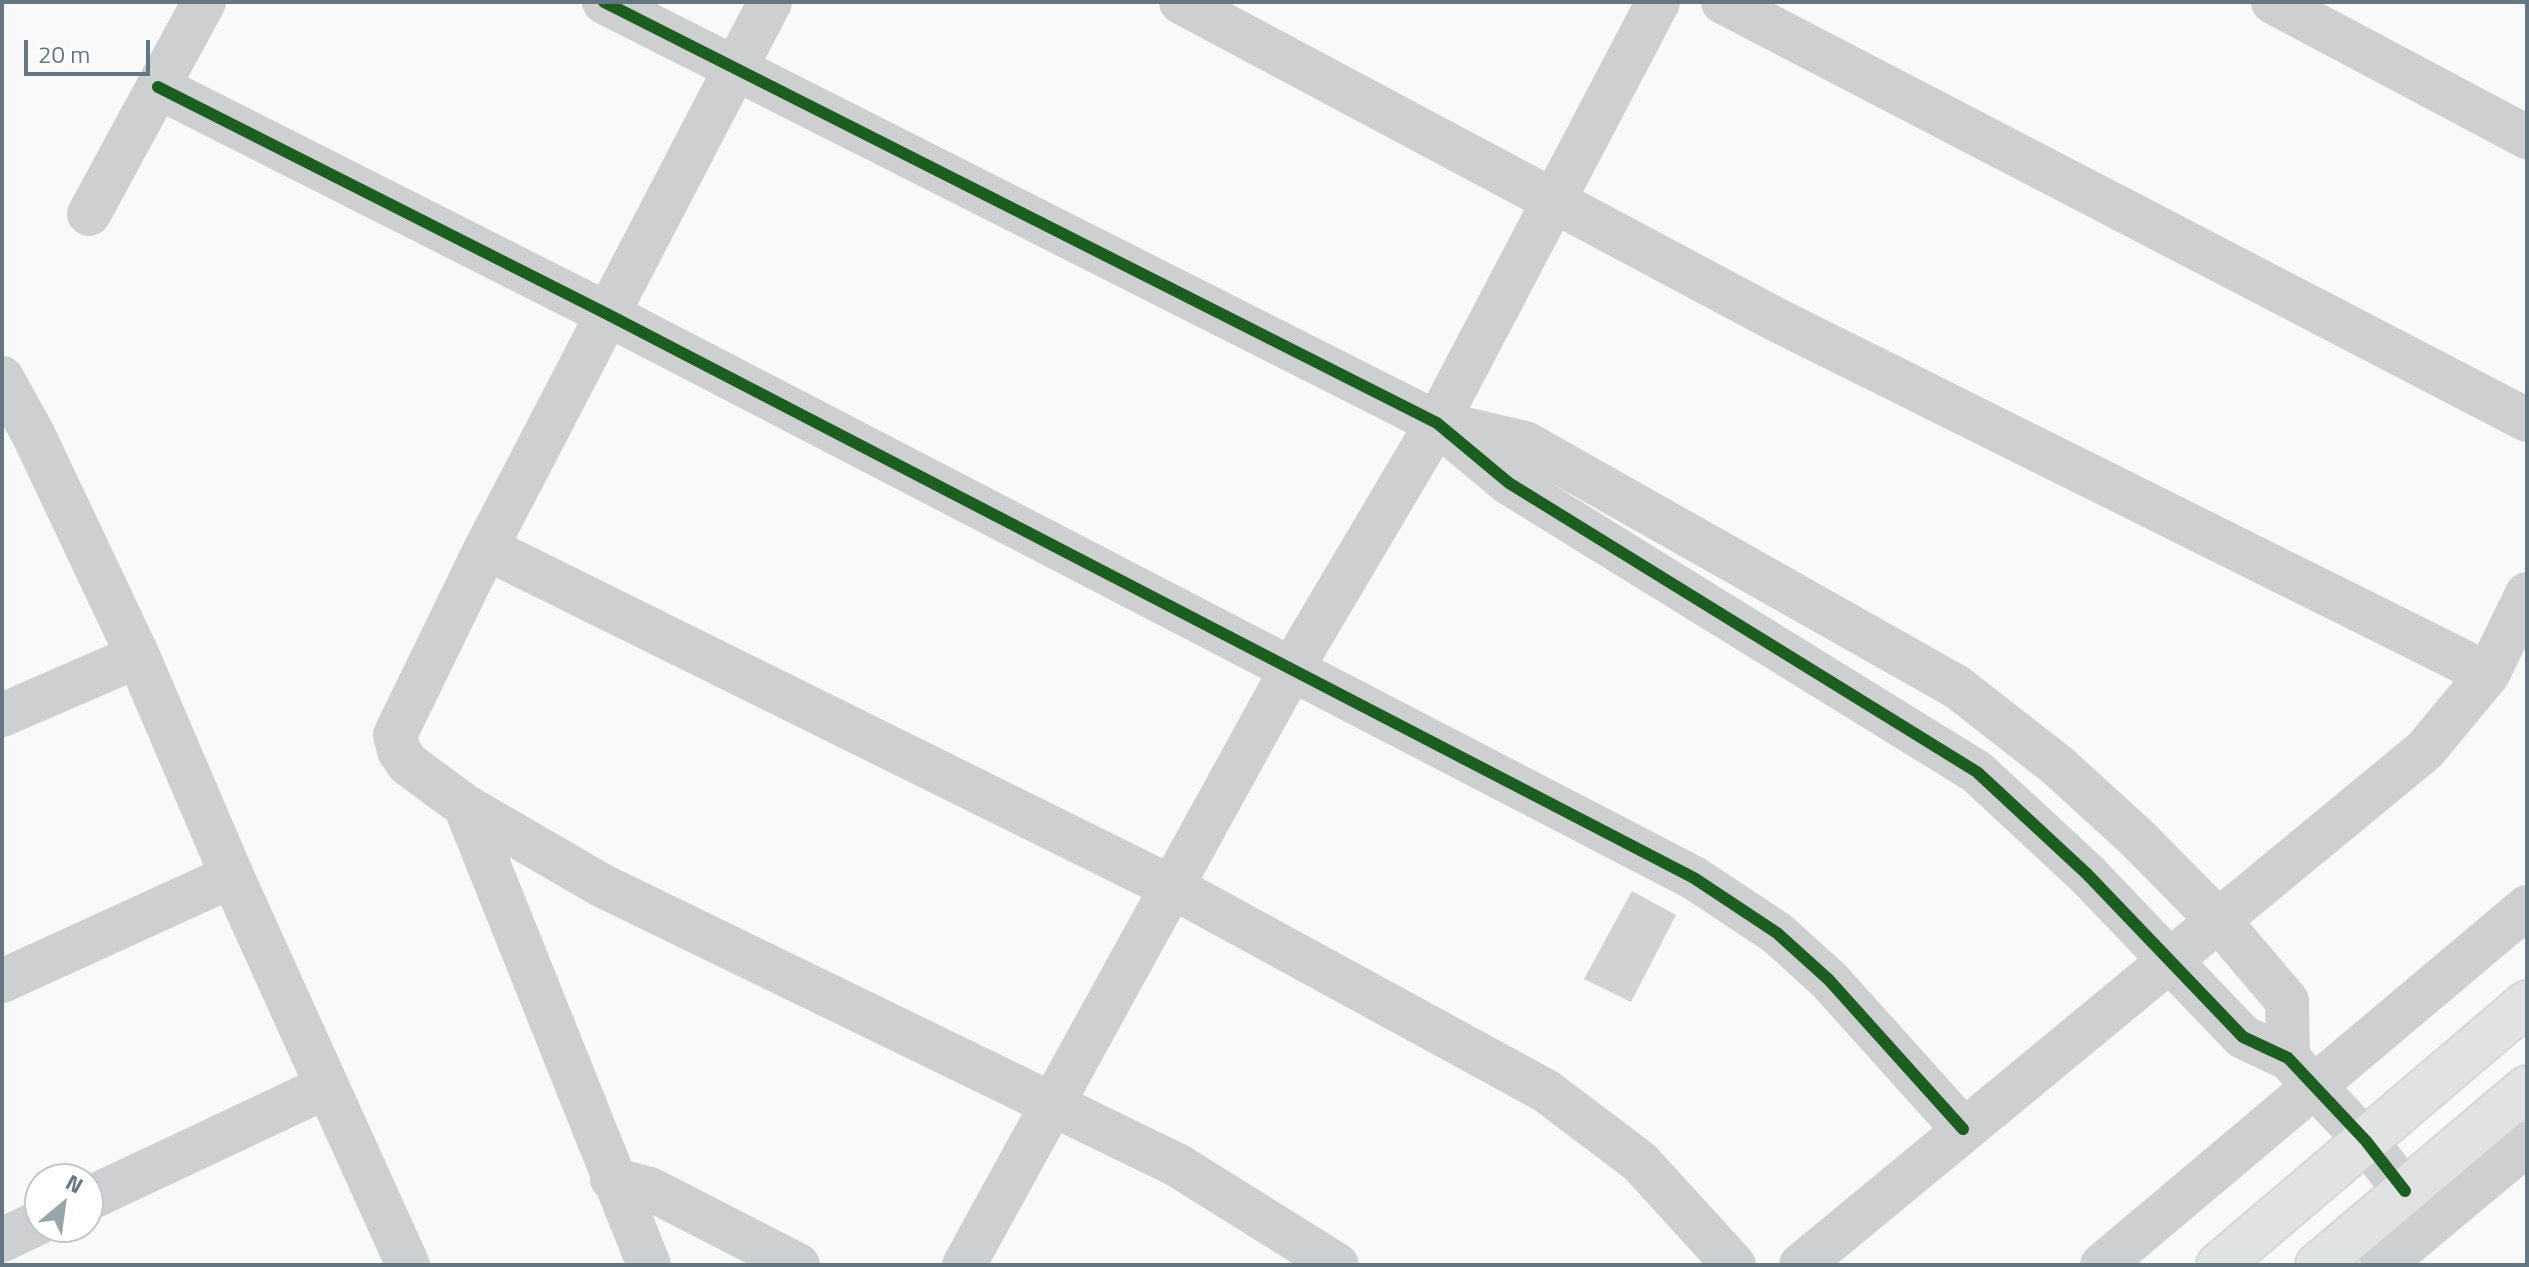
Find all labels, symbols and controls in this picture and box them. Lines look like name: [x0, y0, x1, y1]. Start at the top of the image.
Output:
scale bar: [28, 24, 154, 74]
text: 20 m: [38, 36, 90, 72]
north arrow: [24, 1163, 104, 1243]
text: N: [60, 1165, 90, 1202]

